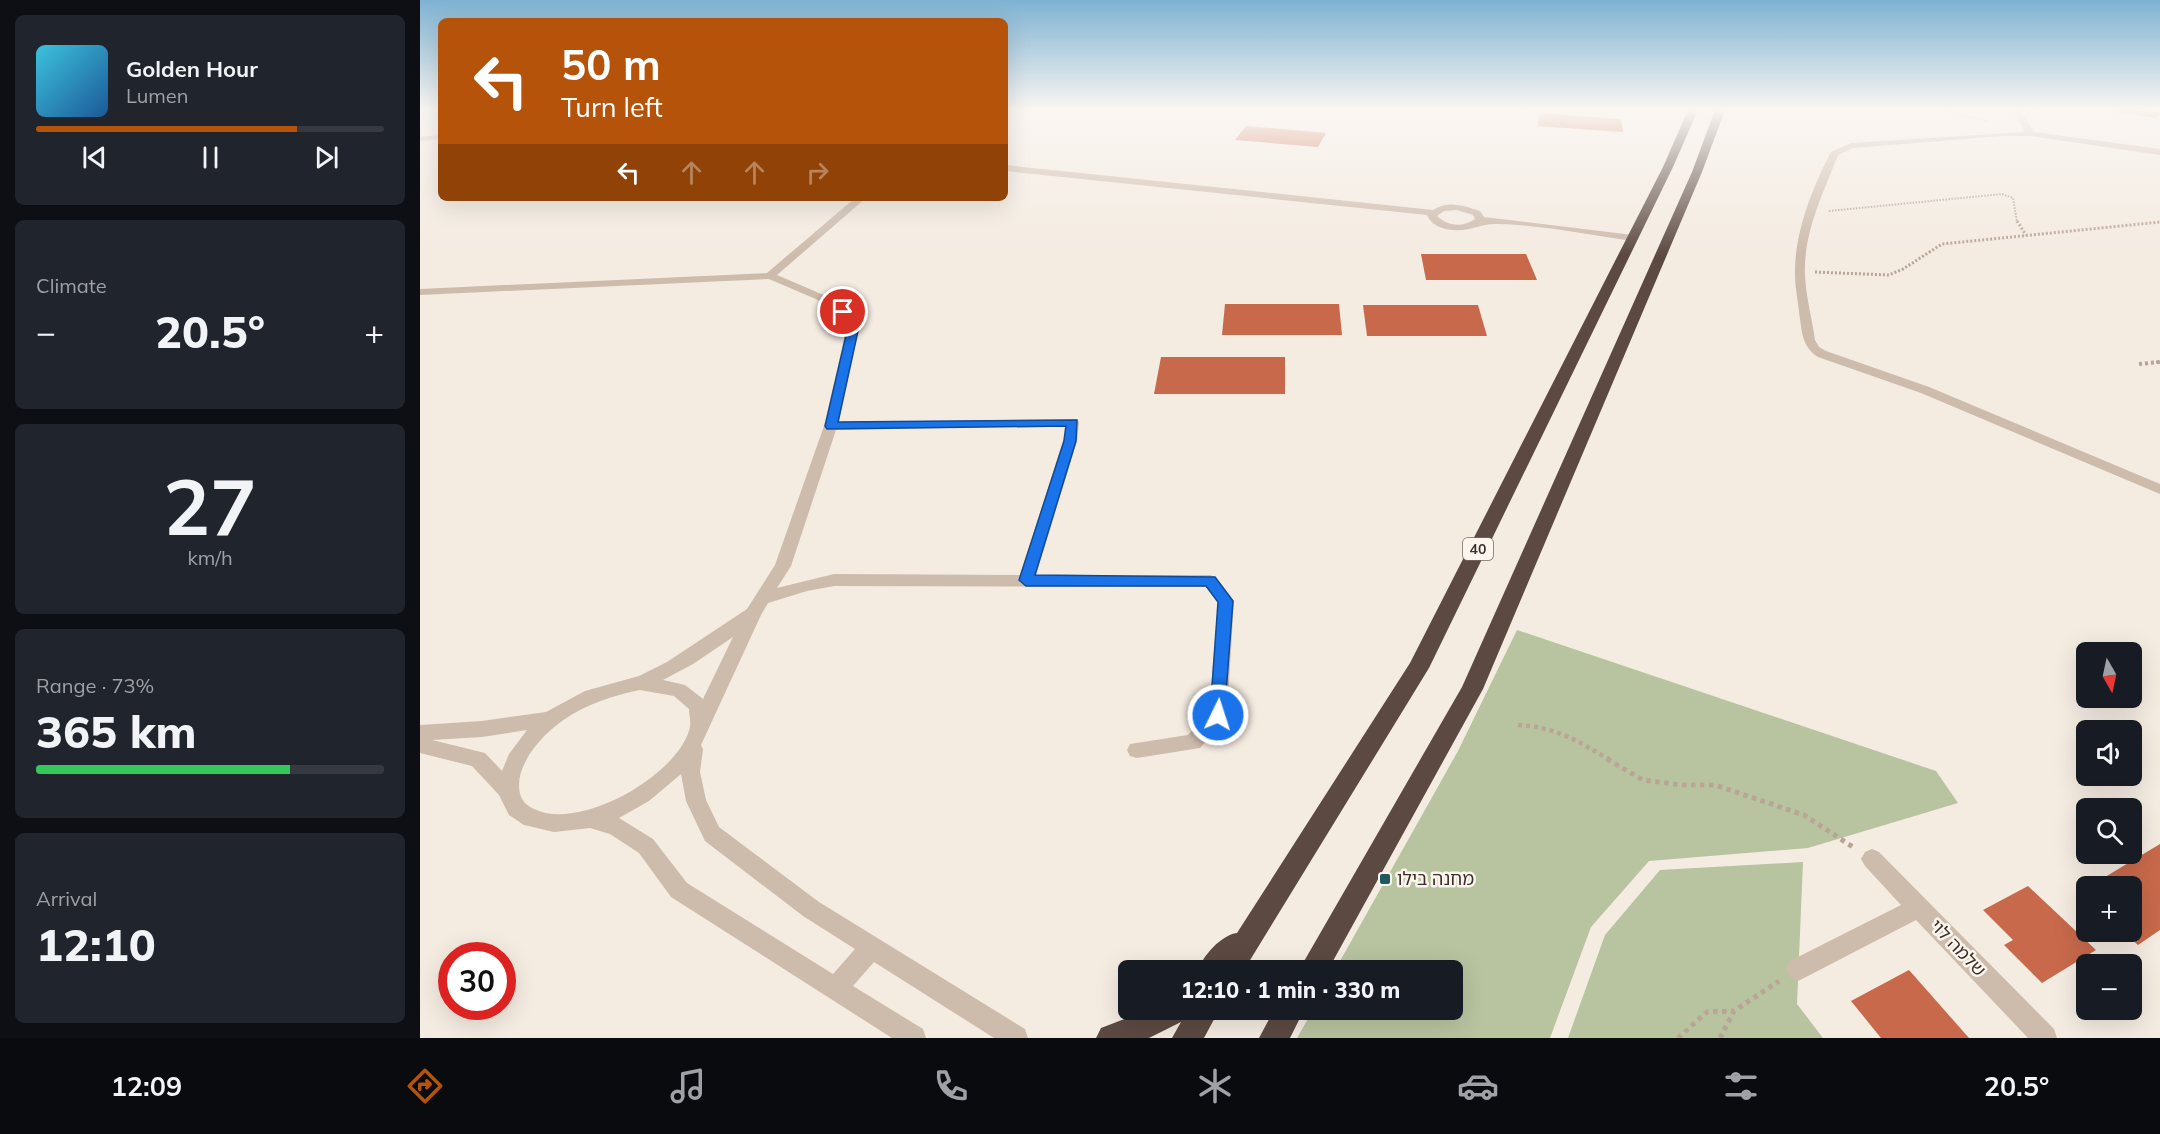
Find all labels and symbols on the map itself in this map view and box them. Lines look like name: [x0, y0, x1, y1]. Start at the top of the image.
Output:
pin: [817, 286, 868, 337]
road number: 40: [1463, 538, 1493, 560]
north arrow: [2076, 642, 2142, 708]
position arrow: [1186, 683, 1250, 747]
place label: מחנה בילו: [1397, 867, 1474, 890]
marker: מחנה בילו: [1378, 872, 1392, 886]
street label: שלמה לוי: [1926, 914, 1991, 981]
speed limit sign: 30: [438, 942, 516, 1020]

